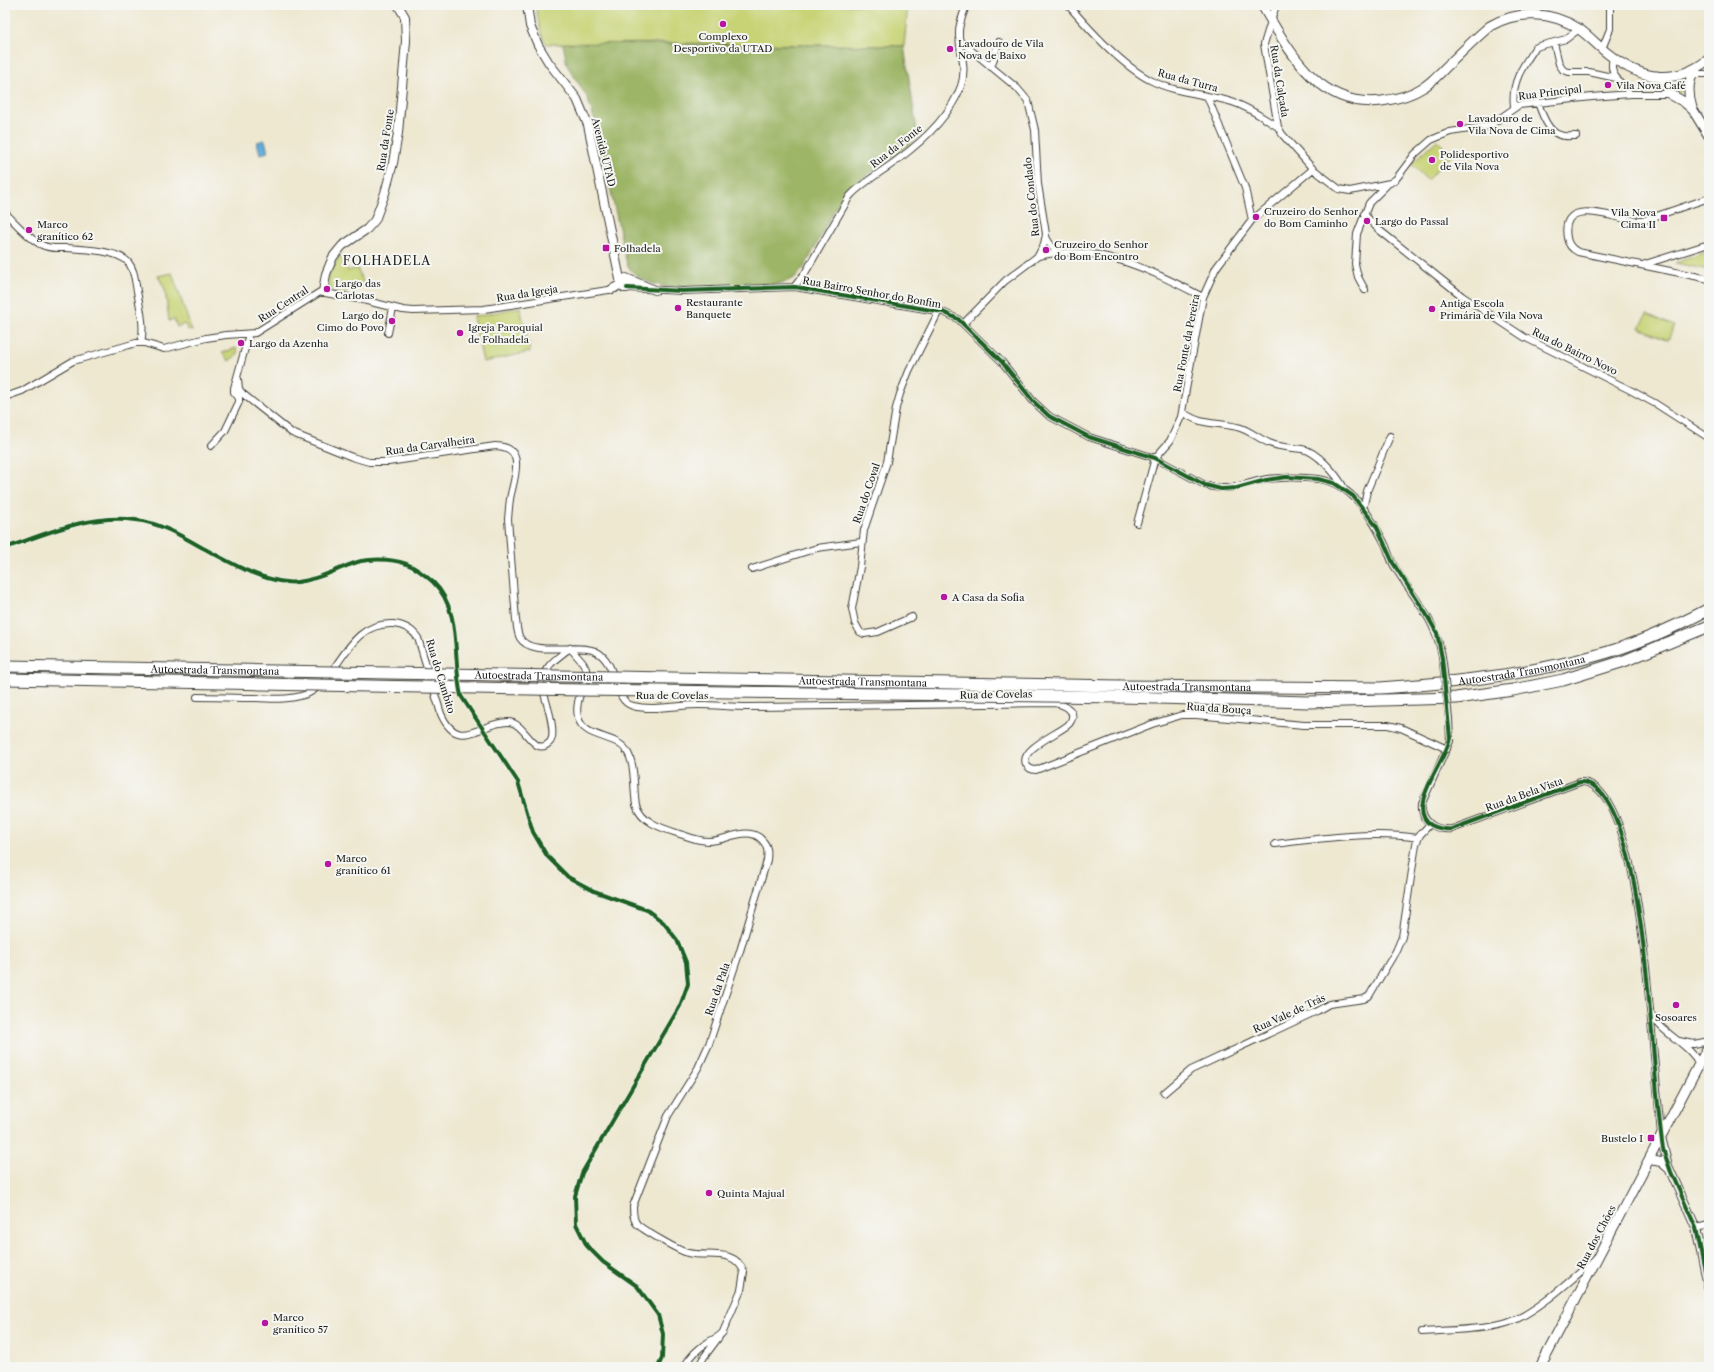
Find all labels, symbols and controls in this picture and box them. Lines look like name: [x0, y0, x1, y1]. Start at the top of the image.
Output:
marker: Complexo Desportivo da UTAD: [718, 19, 728, 29]
place label: Complexo Desportivo da UTAD: [674, 30, 772, 55]
place label: Lavadouro de Vila Nova de Baixo: [958, 37, 1044, 62]
marker: Lavadouro de Vila Nova de Baixo: [945, 44, 955, 54]
street label: Rua da Calçada: [1267, 44, 1292, 119]
street label: Rua da Turra: [1156, 66, 1220, 95]
place label: Vila Nova Café: [1615, 79, 1686, 92]
marker: Vila Nova Café: [1603, 80, 1613, 90]
street label: Rua Principal: [1517, 82, 1583, 103]
street label: Rua da Fonte: [374, 108, 397, 172]
place label: Lavadouro de Vila Nova de Cima: [1467, 112, 1556, 137]
street label: Avenida UTAD: [588, 115, 618, 188]
marker: Lavadouro de Vila Nova de Cima: [1455, 119, 1465, 129]
street label: Rua da Fonte: [868, 122, 925, 171]
place label: Polidesportivo de Vila Nova: [1440, 148, 1509, 173]
marker: Polidesportivo de Vila Nova: [1427, 155, 1437, 165]
street label: Rua do Condado: [1021, 157, 1042, 237]
place label: Cruzeiro do Senhor do Bom Caminho: [1264, 205, 1359, 230]
place label: Vila Nova Cima II: [1610, 206, 1657, 231]
marker: Cruzeiro do Senhor do Bom Caminho: [1251, 212, 1261, 222]
marker: Vila Nova Cima II: [1659, 213, 1669, 223]
place label: Largo do Passal: [1375, 215, 1449, 228]
marker: Largo do Passal: [1362, 216, 1372, 226]
place label: Marco granítico 62: [37, 218, 94, 243]
marker: Marco granítico 62: [24, 225, 34, 235]
place label: Cruzeiro do Senhor do Bom Encontro: [1054, 238, 1149, 263]
place label: Folhadela: [614, 242, 661, 255]
marker: Folhadela: [601, 243, 611, 253]
marker: Cruzeiro do Senhor do Bom Encontro: [1041, 245, 1051, 255]
district label: FOLHADELA: [343, 253, 431, 268]
street label: Rua Bairro Senhor do Bonfim: [802, 274, 943, 311]
place label: Largo das Carlotas: [335, 277, 381, 302]
street label: Rua da Igreja: [495, 282, 559, 305]
street label: Rua Central: [256, 283, 311, 325]
marker: Largo das Carlotas: [322, 284, 332, 294]
street label: Rua Fonte da Pereira: [1171, 292, 1203, 393]
place label: Restaurante Banquete: [686, 296, 743, 321]
place label: Antiga Escola Primária de Vila Nova: [1439, 297, 1544, 322]
marker: Restaurante Banquete: [673, 303, 683, 313]
marker: Antiga Escola Primária de Vila Nova: [1427, 304, 1437, 314]
place label: Largo do Cimo do Povo: [317, 309, 384, 334]
marker: Largo do Cimo do Povo: [387, 316, 397, 326]
place label: Igreja Paroquial de Folhadela: [468, 321, 543, 346]
street label: Rua do Bairro Novo: [1530, 325, 1620, 378]
marker: Igreja Paroquial de Folhadela: [455, 328, 465, 338]
place label: Largo da Azenha: [249, 337, 329, 350]
marker: Largo da Azenha: [236, 338, 246, 348]
street label: Rua da Carvalheira: [385, 433, 476, 458]
street label: Rua do Coval: [850, 461, 883, 525]
place label: A Casa da Sofia: [951, 591, 1025, 604]
marker: A Casa da Sofia: [939, 592, 949, 602]
street label: Rua do Cambito: [423, 637, 458, 715]
street label: Autoestrada Transmontana: [1457, 652, 1587, 688]
street label: Autoestrada Transmontana: [149, 663, 280, 678]
street label: Autoestrada Transmontana: [473, 668, 604, 684]
street label: Autoestrada Transmontana: [797, 674, 928, 690]
street label: Autoestrada Transmontana: [1122, 680, 1252, 694]
street label: Rua de Covelas: [960, 687, 1032, 702]
street label: Rua de Covelas: [636, 689, 708, 702]
street label: Rua da Bouça: [1186, 700, 1253, 717]
street label: Rua da Bela Vista: [1484, 774, 1565, 815]
place label: Marco granítico 61: [336, 852, 392, 877]
marker: Marco granítico 61: [323, 859, 333, 869]
street label: Rua da Pala: [702, 960, 733, 1017]
street label: Rua Vale de Trás: [1251, 991, 1328, 1036]
marker: Sosoares: [1671, 1000, 1681, 1010]
place label: Sosoares: [1655, 1011, 1697, 1024]
place label: Bustelo I: [1601, 1132, 1643, 1145]
marker: Bustelo I: [1646, 1133, 1656, 1143]
place label: Quinta Majual: [717, 1187, 785, 1200]
marker: Quinta Majual: [704, 1188, 714, 1198]
street label: Rua dos Chões: [1574, 1203, 1619, 1271]
place label: Marco granítico 57: [273, 1311, 328, 1336]
marker: Marco granítico 57: [260, 1318, 270, 1328]

